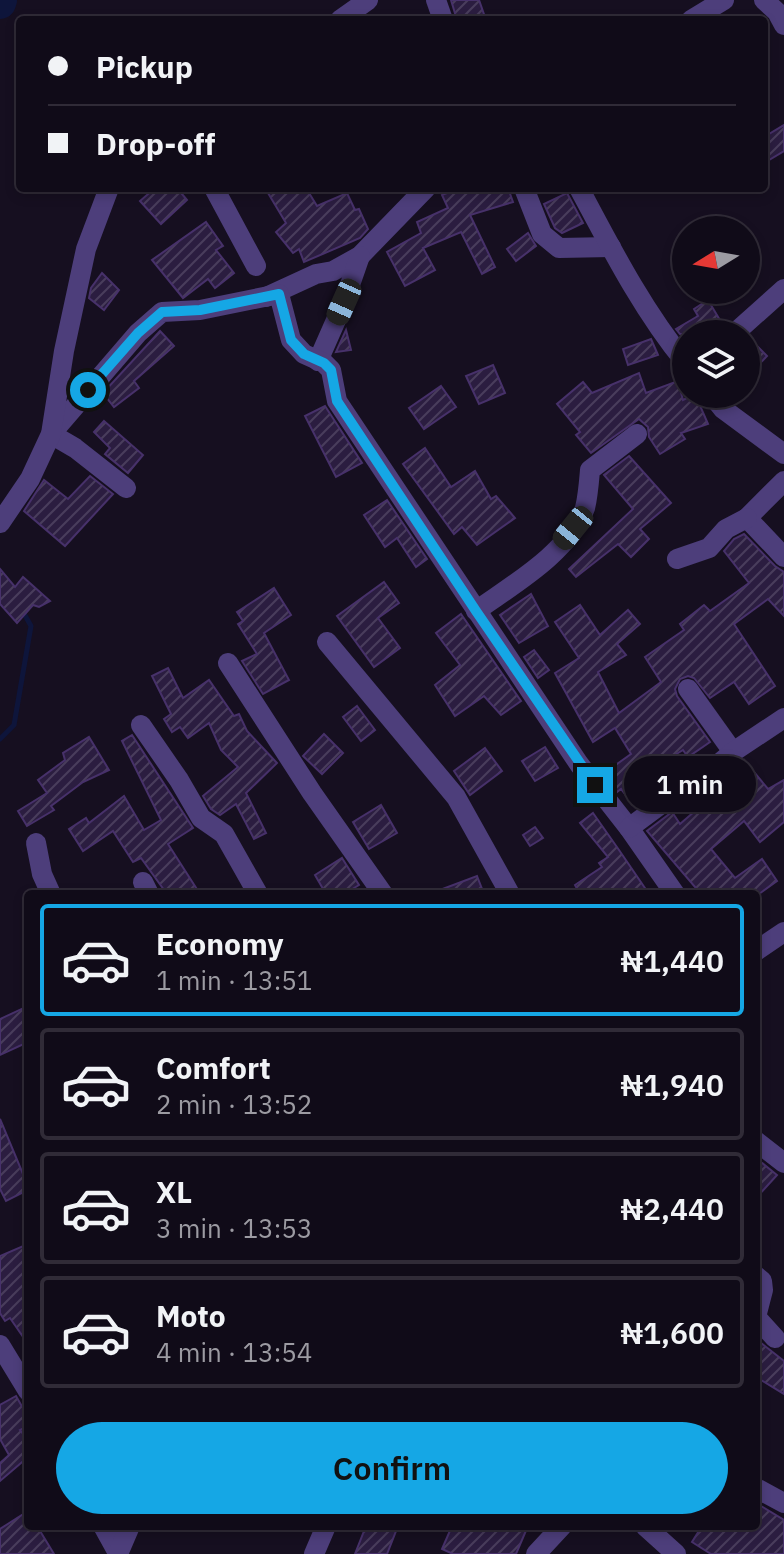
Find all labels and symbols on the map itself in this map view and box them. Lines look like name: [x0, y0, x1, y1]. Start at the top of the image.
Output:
north arrow: [672, 216, 760, 304]
car: [323, 275, 365, 329]
route start: [70, 372, 106, 408]
car: [549, 502, 597, 554]
callout: 1 min: [623, 757, 755, 813]
route end: [577, 767, 613, 803]

